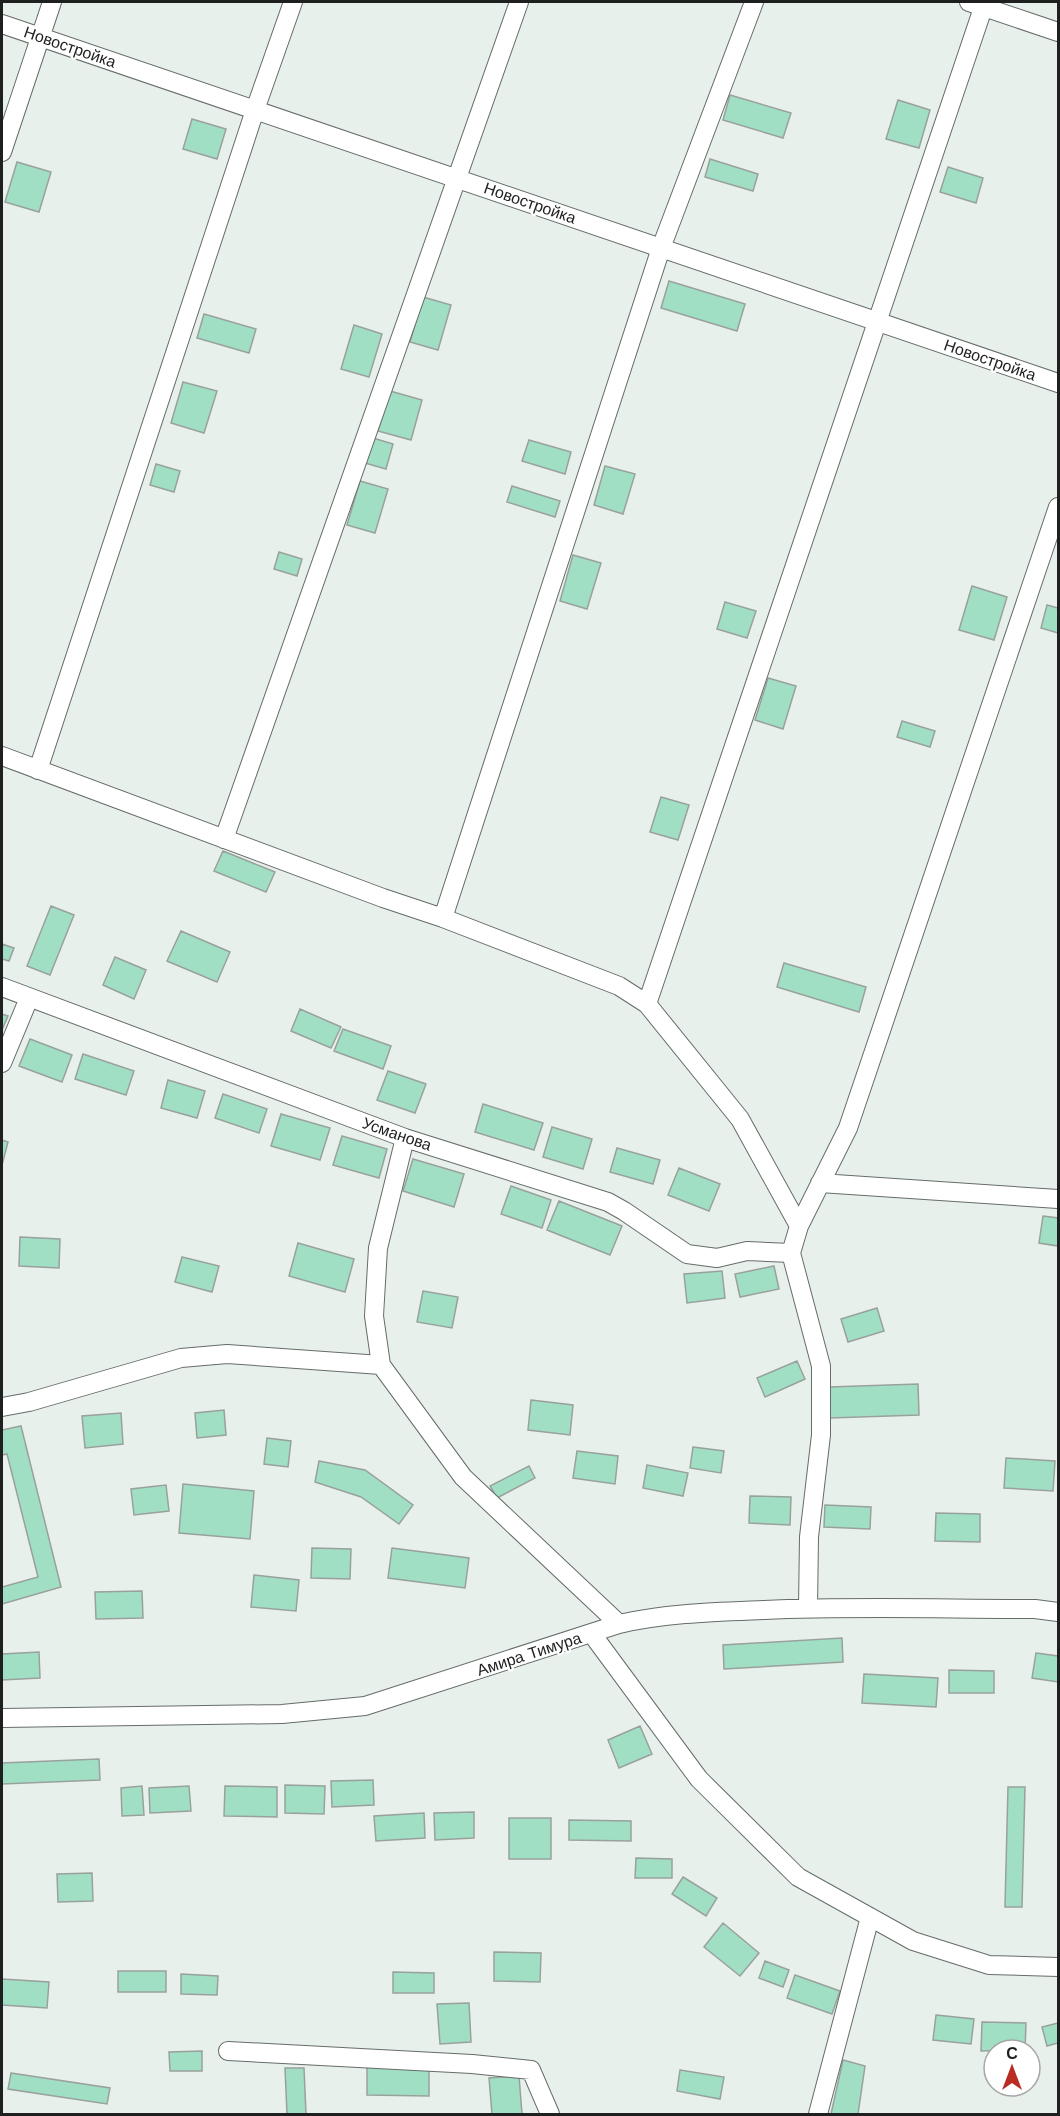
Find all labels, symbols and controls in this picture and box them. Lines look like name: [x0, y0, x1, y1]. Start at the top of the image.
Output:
street label: Новостройка: [22, 22, 119, 72]
street label: Новостройка: [482, 178, 579, 228]
street label: Новостройка: [942, 335, 1039, 385]
street label: Усманова: [360, 1113, 434, 1155]
street label: Амира Тимура: [474, 1628, 584, 1680]
north arrow: [982, 2038, 1042, 2098]
text: С: [1006, 2044, 1018, 2063]

